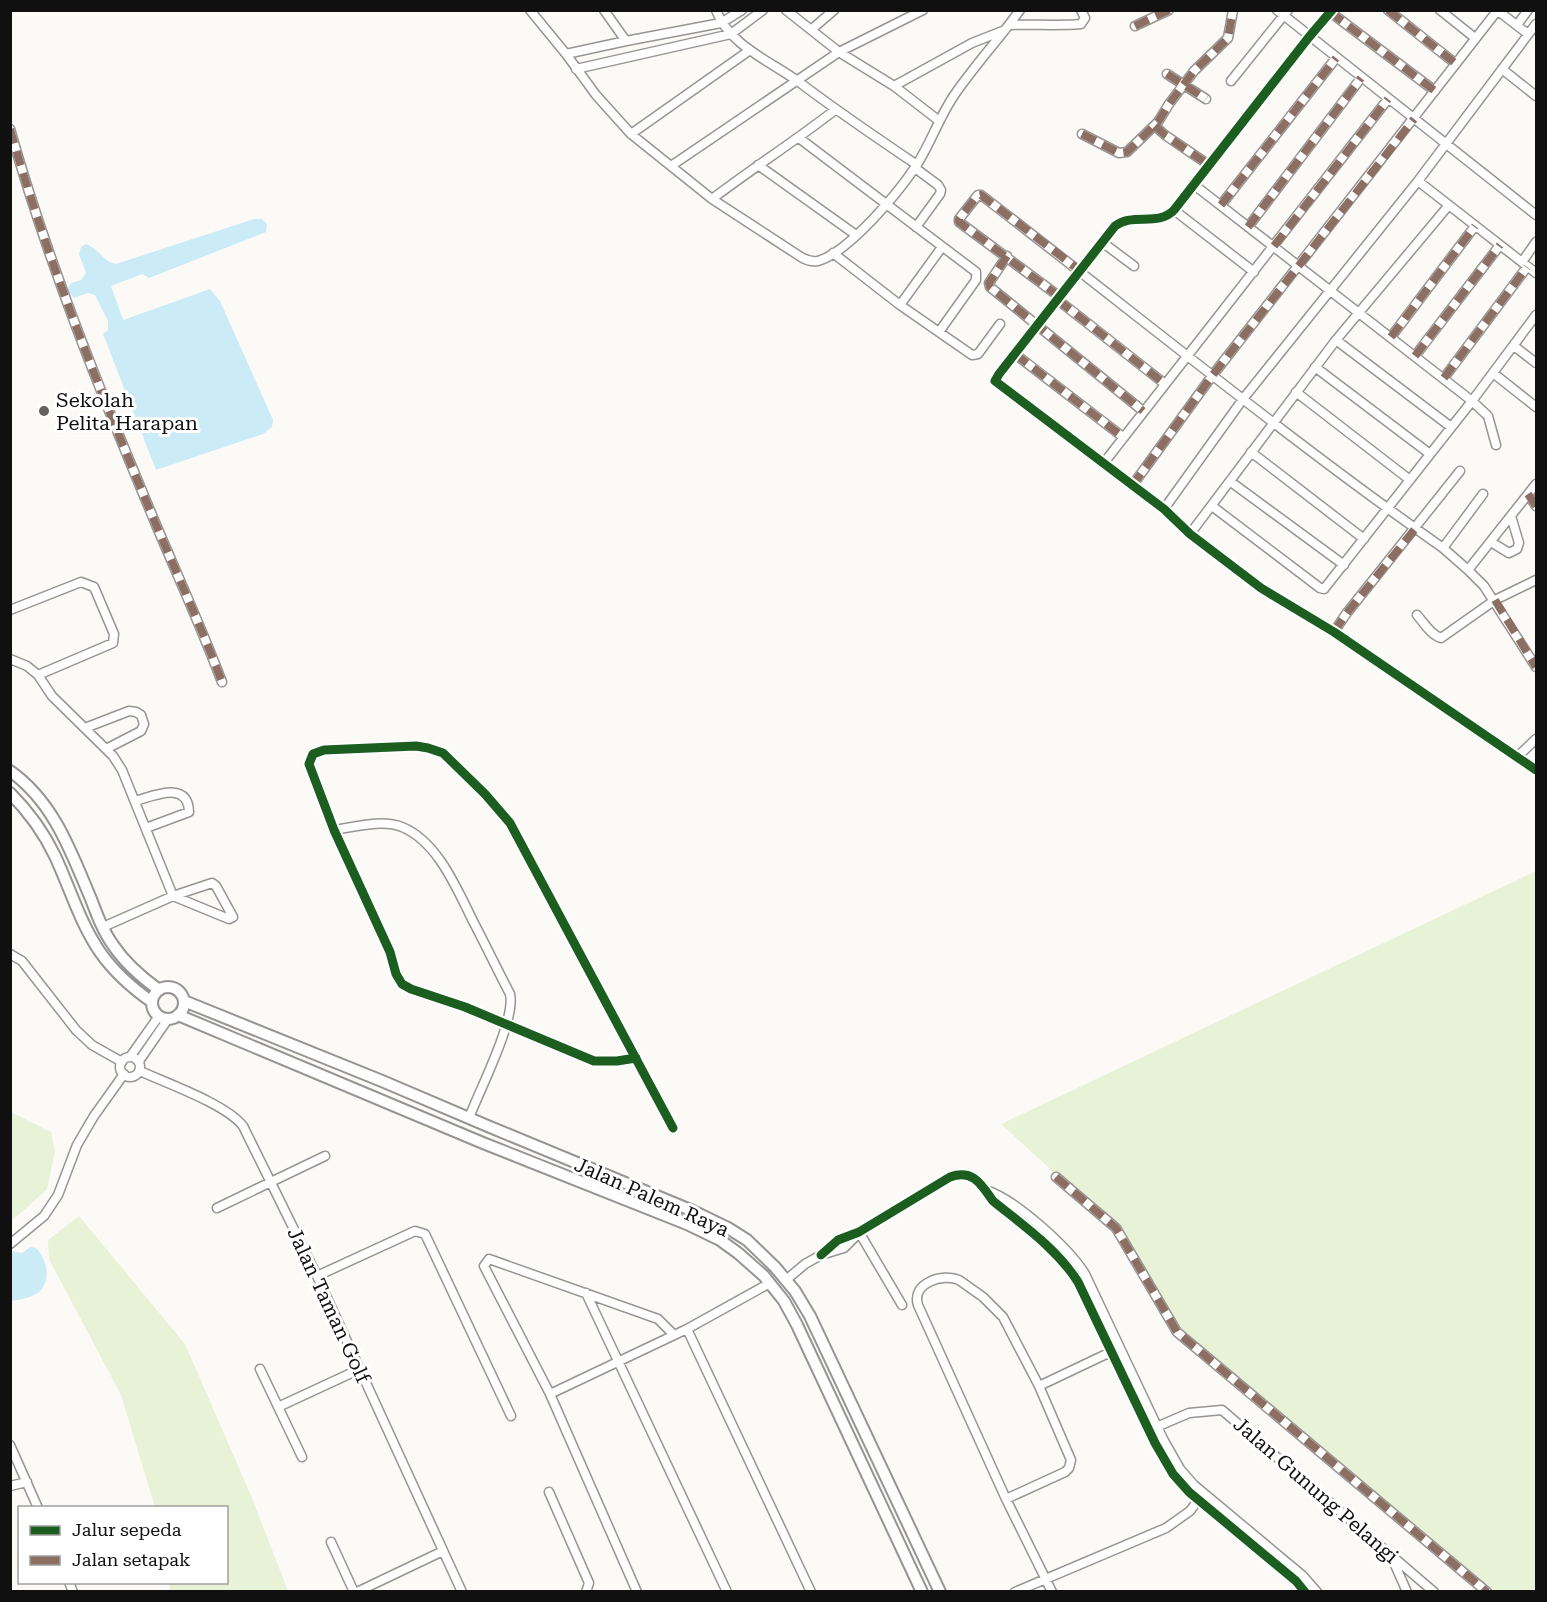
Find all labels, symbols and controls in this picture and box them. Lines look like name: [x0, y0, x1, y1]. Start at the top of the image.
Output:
place label: Sekolah Pelita Harapan: [56, 388, 198, 435]
marker: Sekolah Pelita Harapan: [37, 404, 51, 418]
street label: Jalan Palem Raya: [571, 1152, 733, 1242]
street label: Jalan Taman Golf: [282, 1223, 376, 1388]
street label: Jalan Gunung Pelangi: [1229, 1412, 1403, 1568]
legend: [18, 1506, 228, 1584]
text: Jalur sepeda: [72, 1519, 182, 1540]
text: Jalan setapak: [72, 1549, 190, 1570]

